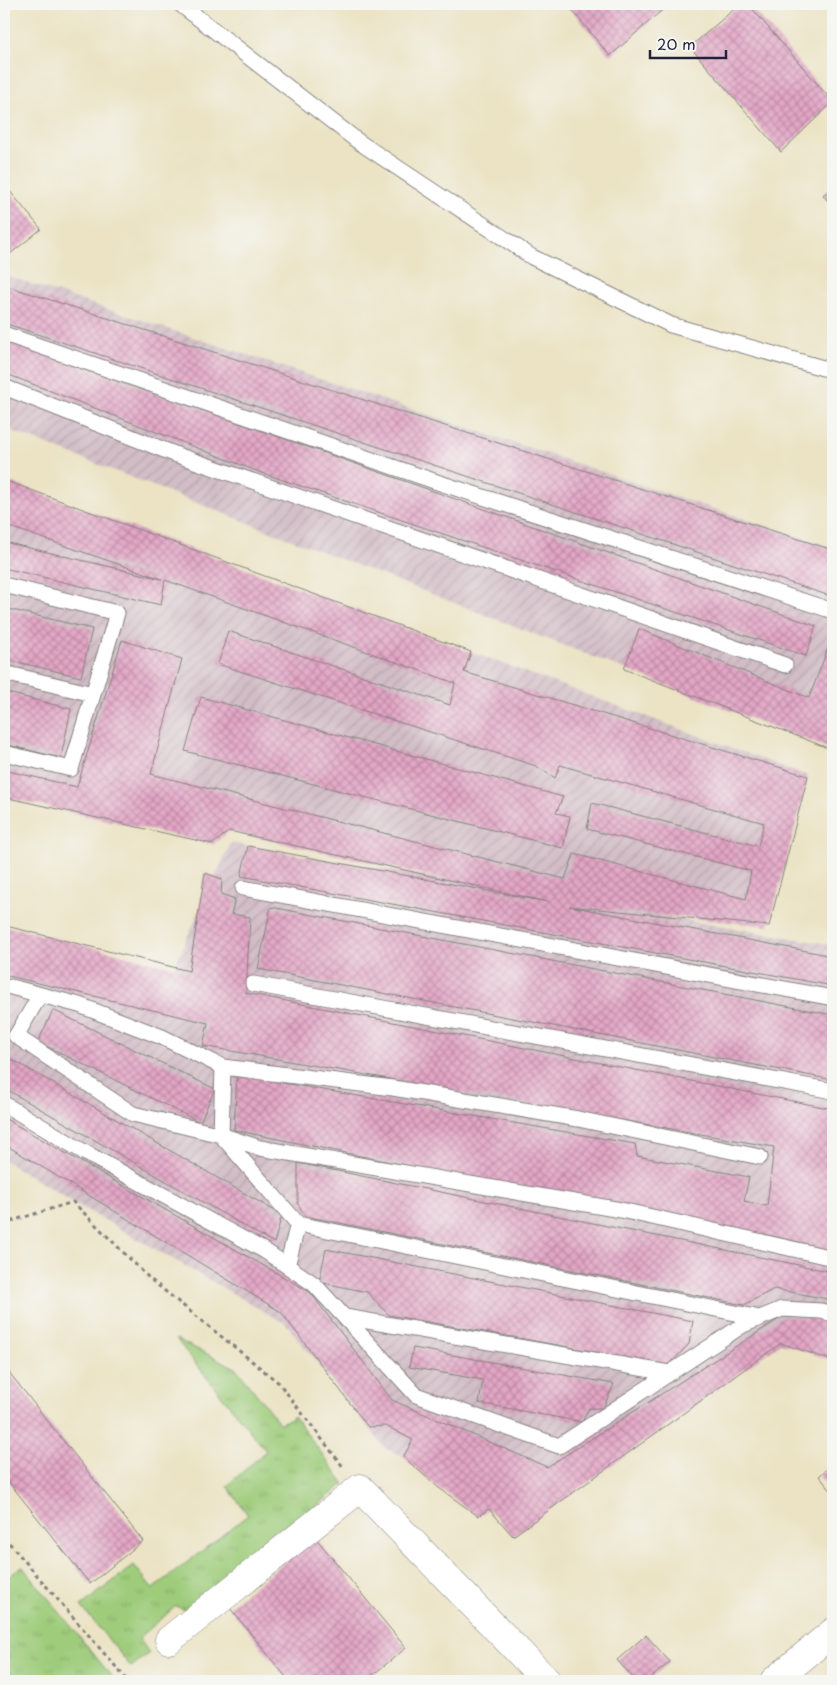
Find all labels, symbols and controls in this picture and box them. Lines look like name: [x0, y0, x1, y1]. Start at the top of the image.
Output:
scale bar: [650, 28, 726, 60]
text: 20 m: [657, 32, 696, 55]

